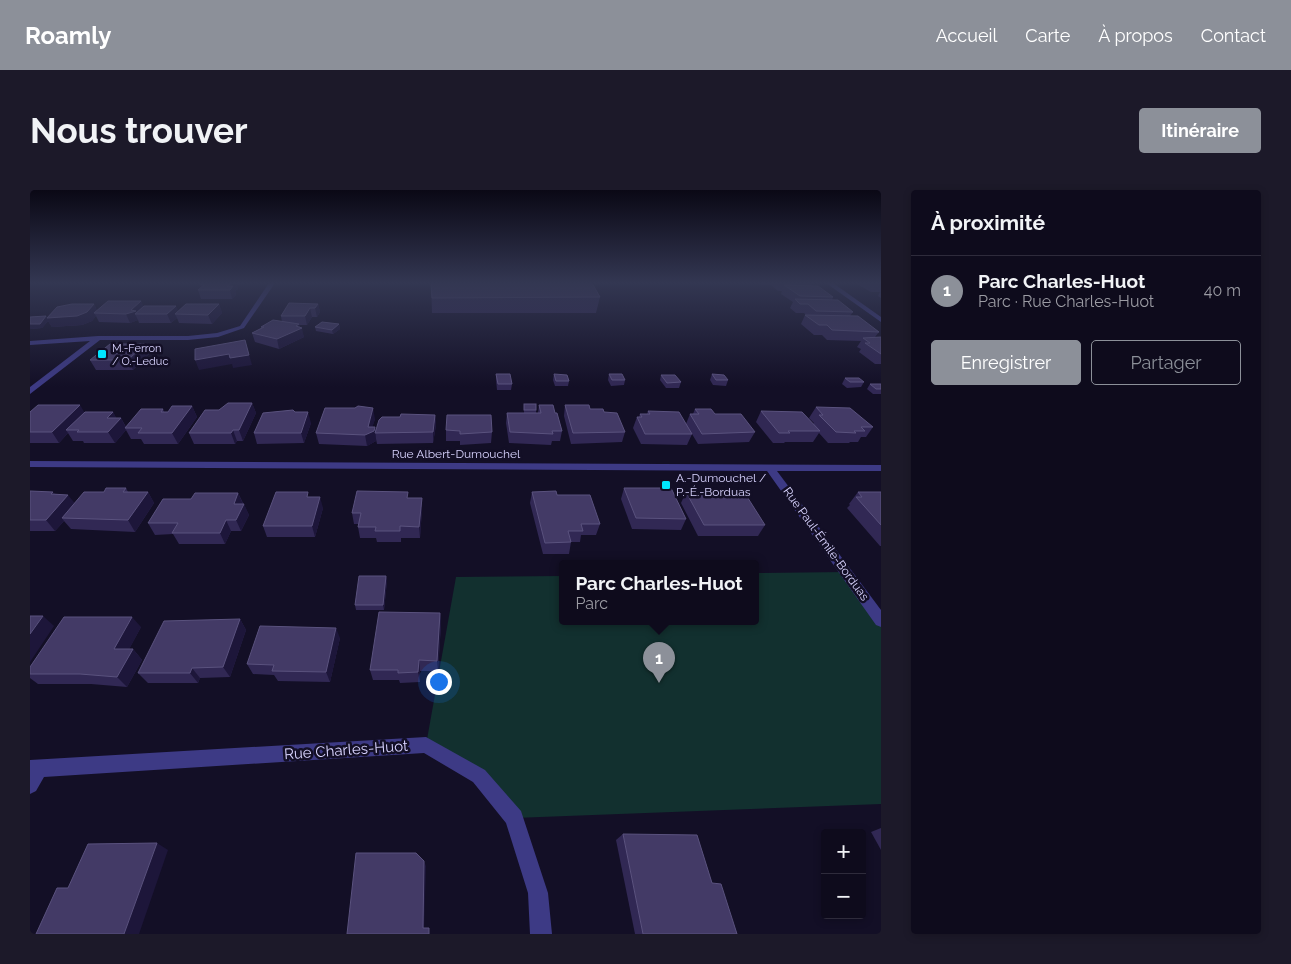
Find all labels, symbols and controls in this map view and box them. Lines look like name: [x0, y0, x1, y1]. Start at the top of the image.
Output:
text: Roamly: [25, 21, 111, 50]
text: Accueil: [936, 25, 997, 46]
text: Carte: [1025, 25, 1070, 46]
text: À propos: [1098, 25, 1173, 46]
text: Contact: [1201, 25, 1266, 46]
button: Itinéraire: [1139, 108, 1261, 153]
text: Nous trouver: [30, 110, 248, 151]
text: À proximité: [931, 210, 1045, 235]
text: Parc Charles-Huot: [978, 270, 1145, 292]
text: 1: [943, 281, 951, 300]
text: 40 m: [1204, 281, 1241, 300]
text: Parc · Rue Charles-Huot: [978, 292, 1154, 311]
button: Enregistrer: [931, 340, 1081, 385]
button: Partager: [1091, 340, 1241, 385]
place label: M.-Ferron / O.-Leduc: [112, 342, 168, 368]
marker: M.-Ferron / O.-Leduc: [96, 348, 108, 360]
street label: Rue Albert-Dumouchel: [392, 447, 521, 461]
place label: A.-Dumouchel / P.-É.-Borduas: [676, 471, 766, 499]
marker: A.-Dumouchel / P.-É.-Borduas: [660, 479, 672, 491]
street label: Rue Paul-Émile-Borduas: [780, 485, 872, 603]
popup: [559, 560, 759, 625]
text: Parc Charles-Huot: [575, 572, 743, 594]
text: Parc: [575, 594, 608, 613]
pin: 1: [643, 642, 675, 683]
your location: [426, 669, 452, 695]
street label: Rue Charles-Huot: [284, 737, 408, 763]
map controls: [821, 829, 866, 919]
button: +: [821, 829, 866, 874]
button: −: [821, 874, 866, 919]

